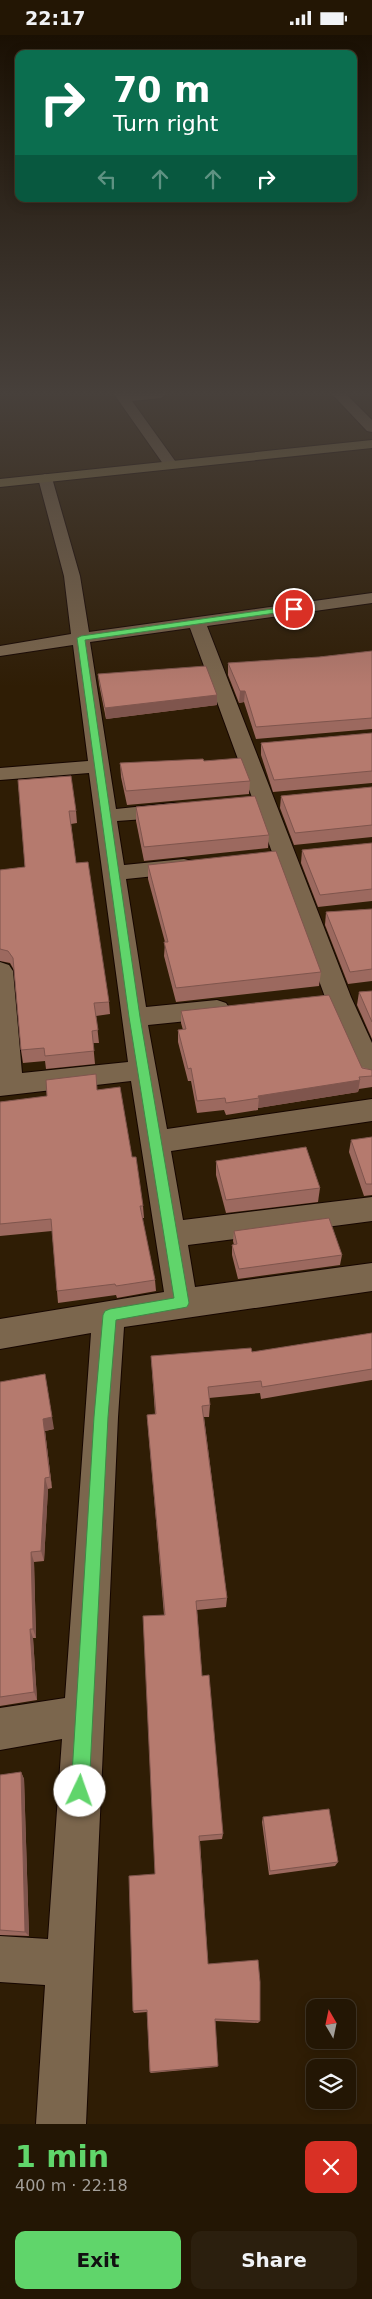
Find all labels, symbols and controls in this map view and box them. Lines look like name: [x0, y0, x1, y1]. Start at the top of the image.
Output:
text: 22:17: [25, 7, 85, 29]
icon: right: [30, 70, 95, 135]
text: 70 m: [113, 70, 210, 110]
text: Turn right: [113, 111, 218, 136]
icon: left: [93, 165, 121, 193]
icon: ahead: [146, 165, 174, 193]
icon: ahead: [199, 165, 227, 193]
icon: right: [252, 165, 280, 193]
pin: [273, 588, 315, 630]
icon: arrive: [280, 595, 308, 623]
position arrow: [53, 1764, 105, 1816]
north arrow: [306, 1999, 356, 2049]
map controls: [306, 1999, 356, 2109]
button: layers: [306, 2059, 356, 2109]
text: 1 min: [15, 2139, 109, 2174]
button: close: [305, 2141, 357, 2193]
text: 400 m · 22:18: [15, 2176, 128, 2195]
button: Exit: [15, 2231, 181, 2289]
button: Share: [191, 2231, 357, 2289]

